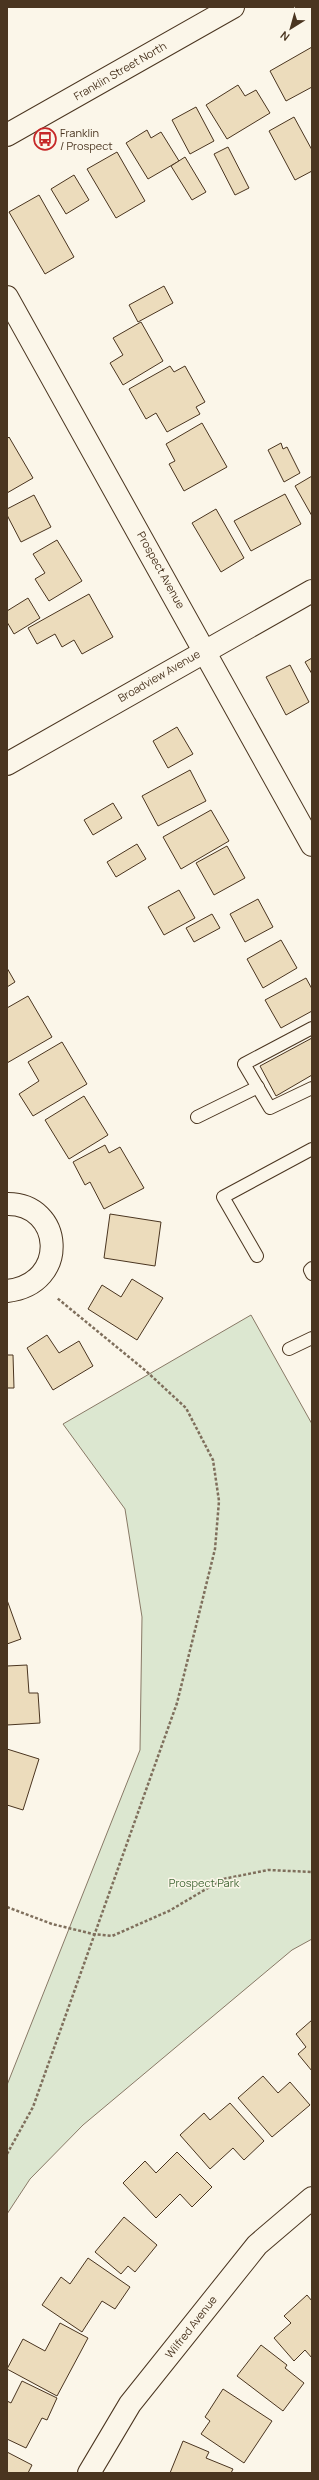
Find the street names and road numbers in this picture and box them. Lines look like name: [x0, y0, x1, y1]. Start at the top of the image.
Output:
street label: Franklin Street North: [71, 38, 169, 103]
street label: Prospect Avenue: [134, 528, 189, 612]
street label: Broadview Avenue: [115, 646, 203, 705]
street label: Wilfred Avenue: [161, 2292, 220, 2361]

